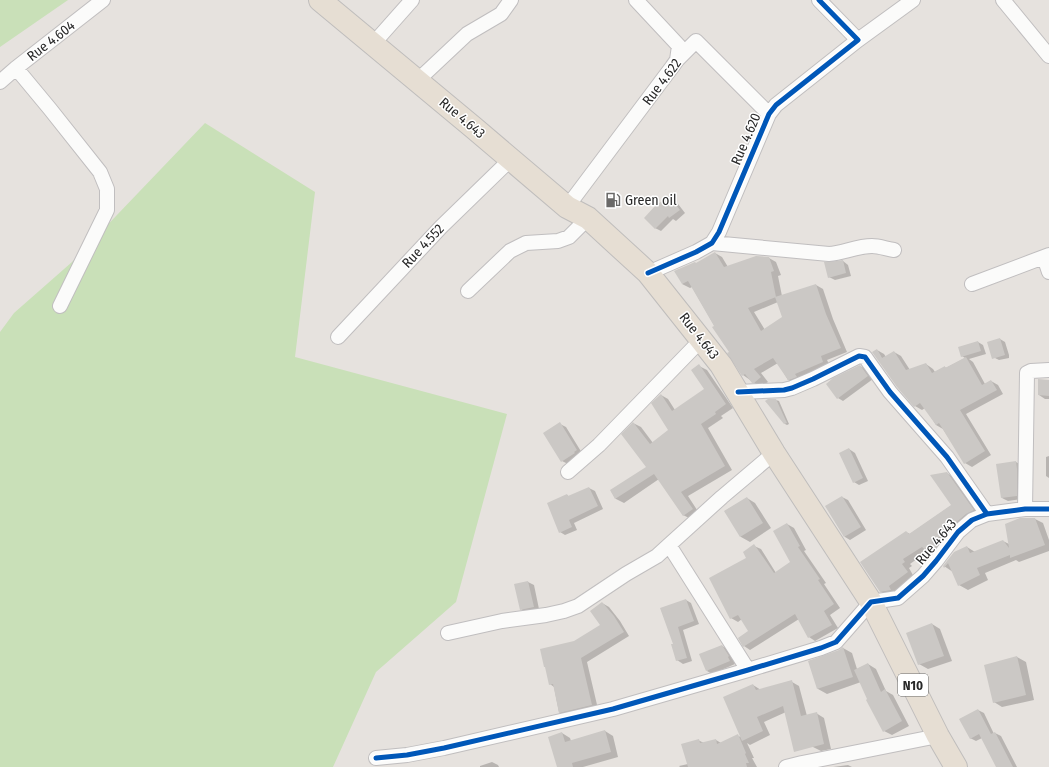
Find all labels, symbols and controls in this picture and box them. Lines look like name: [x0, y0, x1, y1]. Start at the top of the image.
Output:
street label: Rue 4.604: [24, 17, 78, 65]
street label: Rue 4.622: [639, 55, 685, 109]
street label: Rue 4.643: [436, 94, 488, 142]
street label: Rue 4.620: [727, 110, 765, 168]
fuel station icon: Green oil: [604, 191, 622, 209]
place label: Green oil: [625, 192, 677, 209]
street label: Rue 4.552: [398, 221, 448, 271]
street label: Rue 4.643: [675, 309, 723, 363]
street label: Rue 4.643: [912, 516, 960, 568]
road number: N10: [898, 674, 928, 696]

